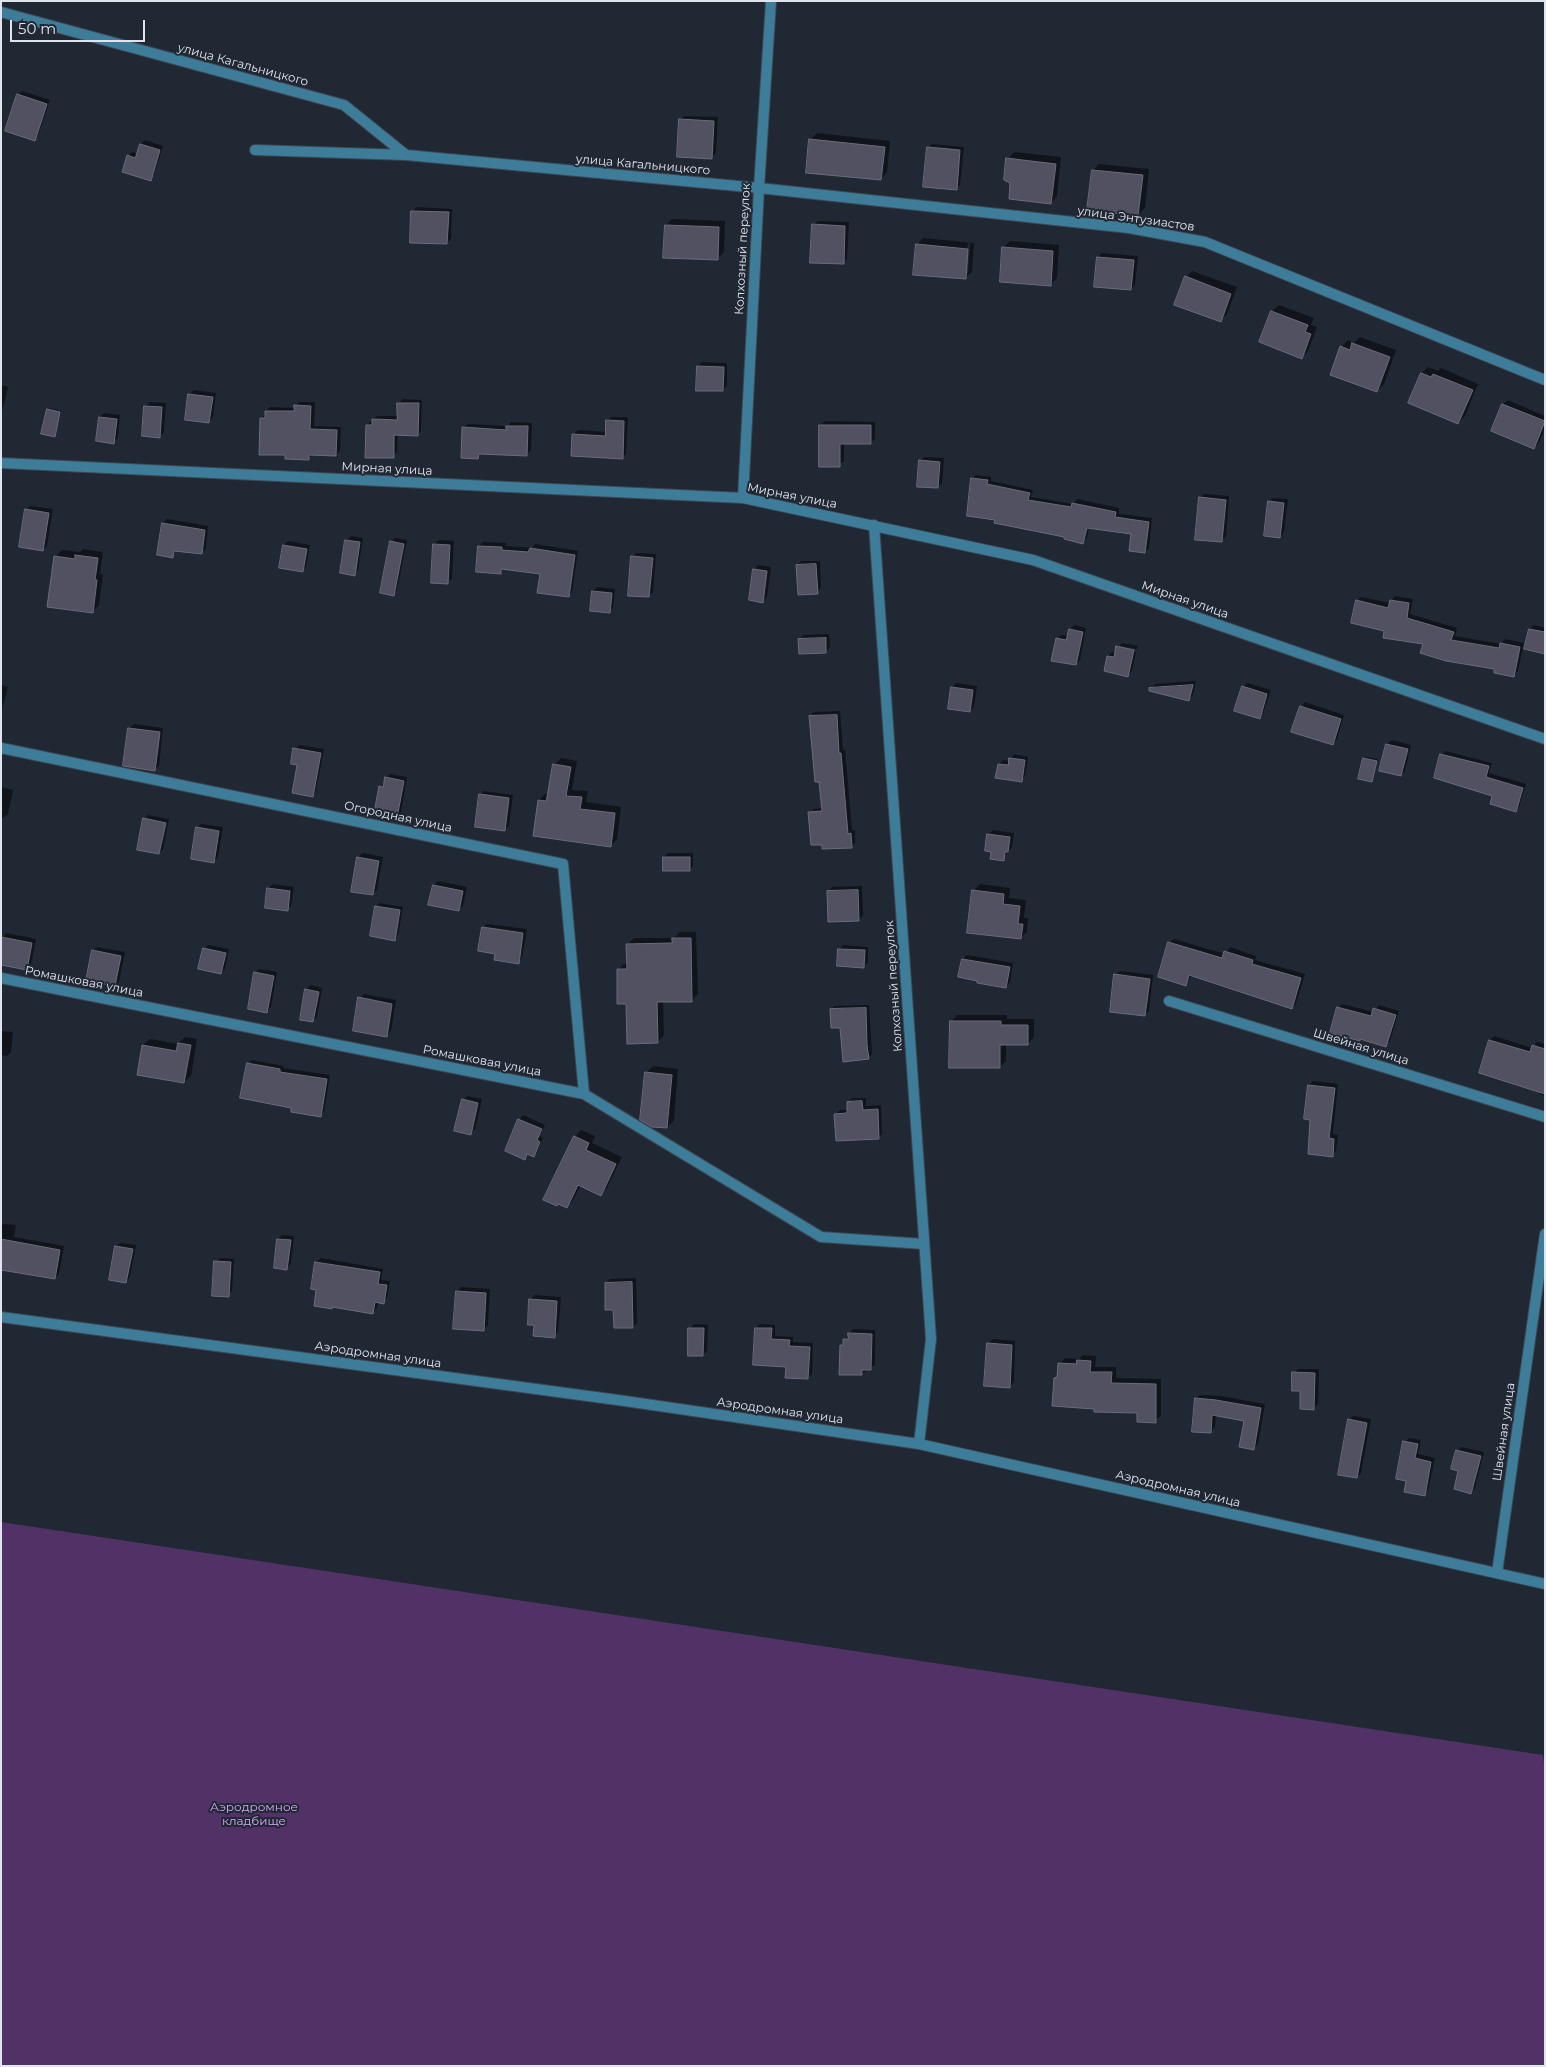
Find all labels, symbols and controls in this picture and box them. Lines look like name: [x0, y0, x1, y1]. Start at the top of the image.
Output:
scale bar: [12, 10, 148, 42]
text: 50 m: [18, 19, 56, 38]
street label: улица Кагальницкого: [176, 41, 310, 89]
street label: улица Кагальницкого: [575, 152, 711, 178]
street label: Колхозный переулок: [732, 183, 754, 315]
street label: улица Энтузиастов: [1076, 204, 1196, 234]
street label: Мирная улица: [341, 459, 433, 479]
street label: Мирная улица: [746, 480, 838, 512]
street label: Мирная улица: [1140, 578, 1230, 622]
street label: Огородная улица: [343, 799, 453, 835]
street label: Колхозный переулок: [882, 920, 906, 1052]
street label: Ромашковая улица: [24, 963, 144, 1001]
street label: Швейная улица: [1312, 1026, 1410, 1068]
street label: Ромашковая улица: [422, 1042, 542, 1080]
street label: Аэродромная улица: [314, 1339, 442, 1371]
street label: Швейная улица: [1490, 1382, 1518, 1482]
street label: Аэродромная улица: [716, 1395, 844, 1427]
street label: Аэродромная улица: [1114, 1468, 1242, 1510]
park label: Аэродромное кладбище: [210, 1800, 298, 1828]

